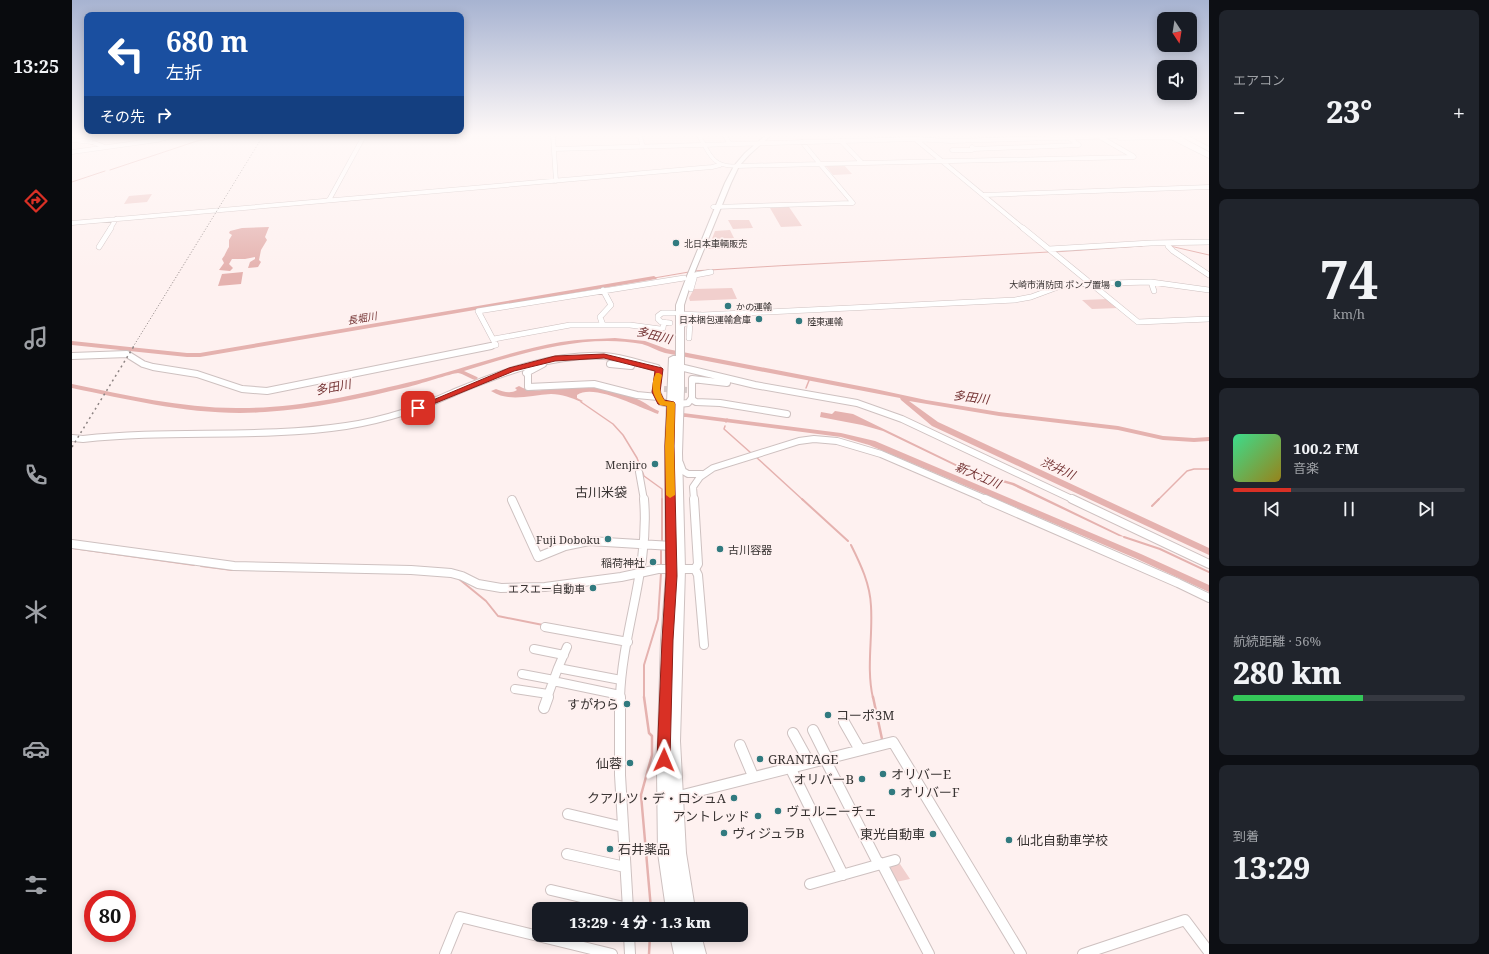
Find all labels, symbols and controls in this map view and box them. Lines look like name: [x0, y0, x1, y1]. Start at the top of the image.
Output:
north arrow: [1157, 12, 1197, 52]
map controls: [1157, 12, 1197, 100]
text: 680 m: [166, 22, 248, 60]
icon: left: [100, 28, 152, 80]
text: 13:25: [13, 54, 59, 78]
text: 左折: [166, 60, 202, 84]
button: sound: [1157, 60, 1197, 100]
text: エアコン: [1233, 71, 1285, 89]
text: 23°: [1326, 91, 1372, 132]
text: −: [1233, 97, 1246, 127]
text: +: [1453, 97, 1465, 127]
icon: right: [153, 104, 175, 126]
text: その先: [100, 106, 145, 126]
icon: directions: [22, 187, 50, 215]
place label: 北日本車輌販売: [684, 237, 747, 250]
marker: 北日本車輌販売: [671, 238, 681, 248]
text: 74: [1320, 243, 1378, 314]
place label: 大崎市消防団 ポンプ置場: [1009, 278, 1110, 291]
marker: 大崎市消防団 ポンプ置場: [1113, 279, 1123, 289]
place label: かの運輸: [736, 300, 772, 313]
marker: かの運輸: [723, 301, 733, 311]
text: km/h: [1333, 305, 1365, 323]
water label: 長堀川: [346, 308, 379, 327]
place label: 日本梱包運輸倉庫: [679, 313, 751, 326]
marker: 日本梱包運輸倉庫: [754, 314, 764, 324]
place label: 陸東運輸: [807, 315, 843, 328]
marker: 陸東運輸: [794, 316, 804, 326]
water label: 多田川: [634, 322, 675, 348]
icon: music: [22, 324, 50, 352]
water label: 多田川: [314, 375, 354, 399]
water label: 多田川: [952, 386, 992, 408]
pin: [401, 391, 435, 425]
icon: arrive: [407, 397, 429, 419]
text: 100.2 FM: [1293, 438, 1359, 458]
water label: 渋井川: [1038, 453, 1080, 484]
place label: Menjiro: [605, 457, 647, 472]
water label: 新大江川: [953, 458, 1005, 493]
marker: Menjiro: [650, 459, 660, 469]
text: 音楽: [1293, 459, 1319, 477]
icon: phone: [22, 461, 50, 489]
district label: 古川米袋: [575, 483, 627, 501]
icon: previous: [1261, 498, 1283, 520]
icon: pause: [1338, 498, 1360, 520]
icon: next: [1415, 498, 1437, 520]
place label: Fuji Doboku: [536, 532, 600, 547]
marker: Fuji Doboku: [603, 534, 613, 544]
place label: 古川容器: [728, 542, 772, 557]
marker: 古川容器: [715, 544, 725, 554]
place label: 稲荷神社: [601, 555, 645, 570]
marker: 稲荷神社: [648, 557, 658, 567]
place label: エスエー自動車: [508, 581, 585, 596]
marker: エスエー自動車: [588, 583, 598, 593]
icon: climate: [22, 598, 50, 626]
text: 航続距離 · 56%: [1233, 632, 1321, 650]
text: 280 km: [1233, 652, 1342, 693]
place label: すがわら: [567, 695, 619, 713]
marker: すがわら: [622, 699, 632, 709]
place label: コーポ3M: [836, 706, 894, 724]
marker: コーポ3M: [823, 710, 833, 720]
icon: car: [22, 735, 50, 763]
position arrow: [643, 739, 685, 781]
place label: GRANTAGE: [768, 750, 838, 768]
place label: 仙蓉: [596, 754, 622, 772]
marker: GRANTAGE: [755, 754, 765, 764]
marker: 仙蓉: [625, 758, 635, 768]
place label: オリバーE: [891, 765, 951, 783]
marker: オリバーE: [878, 769, 888, 779]
place label: オリバーB: [793, 770, 854, 788]
marker: オリバーB: [857, 774, 867, 784]
place label: オリバーF: [900, 783, 960, 801]
marker: オリバーF: [887, 787, 897, 797]
place label: クアルツ・デ・ロシュA: [587, 789, 727, 807]
marker: クアルツ・デ・ロシュA: [729, 793, 739, 803]
place label: ヴェルニーチェ: [786, 802, 877, 820]
marker: ヴェルニーチェ: [773, 806, 783, 816]
place label: アントレッド: [673, 807, 750, 825]
marker: アントレッド: [753, 811, 763, 821]
place label: ヴィジュラB: [732, 824, 805, 842]
place label: 東光自動車: [860, 825, 925, 843]
text: 到着: [1233, 827, 1259, 845]
marker: ヴィジュラB: [719, 828, 729, 838]
marker: 東光自動車: [928, 829, 938, 839]
place label: 仙北自動車学校: [1017, 831, 1108, 849]
marker: 仙北自動車学校: [1004, 835, 1014, 845]
place label: 石井薬品: [618, 840, 670, 858]
marker: 石井薬品: [605, 844, 615, 854]
text: 13:29: [1233, 847, 1310, 888]
icon: filters: [22, 871, 50, 899]
speed limit sign: 80: [84, 890, 136, 942]
text: 13:29 · 4 分 · 1.3 km: [569, 912, 711, 932]

